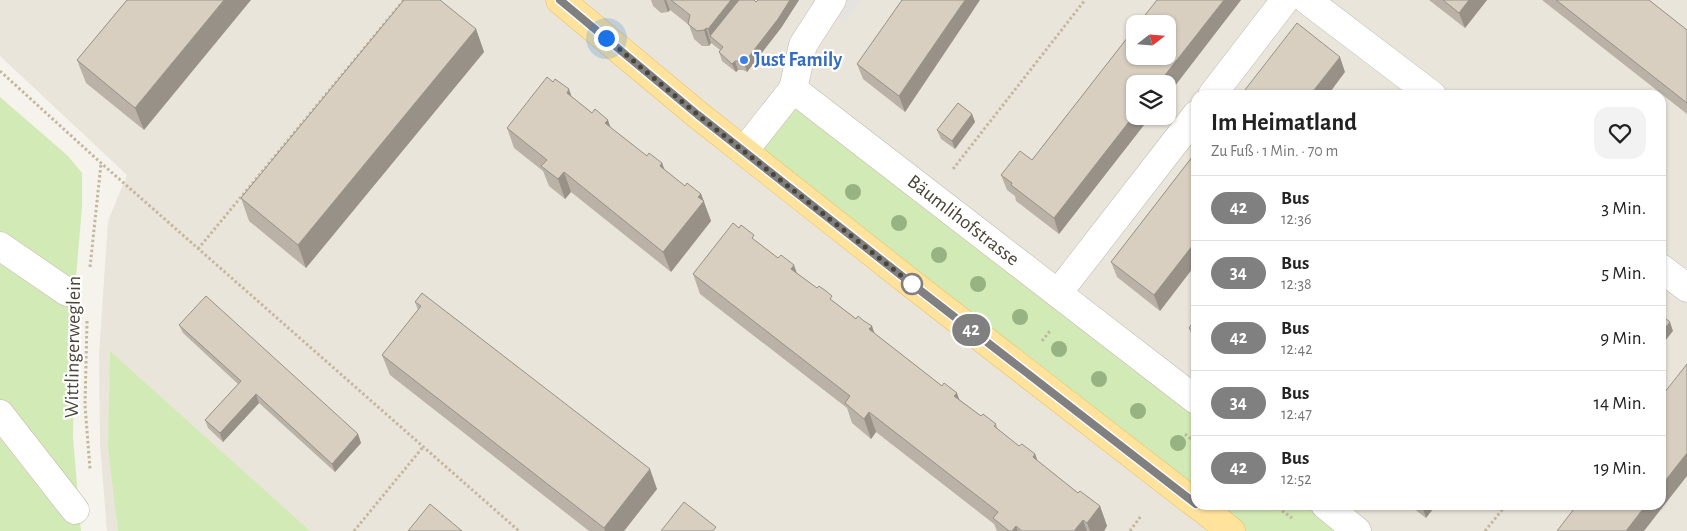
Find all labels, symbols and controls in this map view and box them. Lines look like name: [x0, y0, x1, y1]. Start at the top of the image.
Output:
north arrow: [1126, 15, 1176, 65]
map controls: [1126, 15, 1176, 125]
your location: [594, 26, 619, 51]
place label: Just Family: [754, 50, 842, 70]
marker: Just Family: [738, 54, 750, 66]
button: layers: [1126, 75, 1176, 125]
button: heart: [1594, 107, 1646, 159]
text: Im Heimatland: [1211, 111, 1357, 135]
text: Zu Fuß · 1 Min. · 70 m: [1211, 143, 1338, 159]
street label: Bäumlihofstrasse: [904, 171, 1023, 270]
text: Bus: [1281, 189, 1309, 208]
text: 42: [1230, 199, 1247, 217]
text: 3 Min.: [1601, 199, 1646, 218]
text: 12:36: [1281, 211, 1312, 227]
text: Bus: [1281, 254, 1309, 273]
text: 34: [1230, 264, 1247, 282]
text: 5 Min.: [1601, 264, 1646, 283]
unlabelled marker: [901, 273, 923, 295]
street label: Wittlingerweglein: [62, 276, 84, 418]
text: 12:38: [1281, 276, 1312, 292]
line badge: 42: [948, 314, 994, 346]
text: Bus: [1281, 319, 1309, 338]
text: 42: [962, 321, 980, 339]
text: 42: [1230, 329, 1247, 347]
text: 9 Min.: [1600, 329, 1646, 348]
text: 12:42: [1281, 341, 1312, 357]
text: Bus: [1281, 384, 1309, 403]
text: 34: [1230, 394, 1247, 412]
text: 14 Min.: [1593, 394, 1646, 413]
text: 12:47: [1281, 406, 1312, 422]
text: Bus: [1281, 449, 1309, 468]
text: 42: [1230, 459, 1247, 477]
text: 19 Min.: [1594, 459, 1646, 478]
text: 12:52: [1281, 471, 1311, 487]

